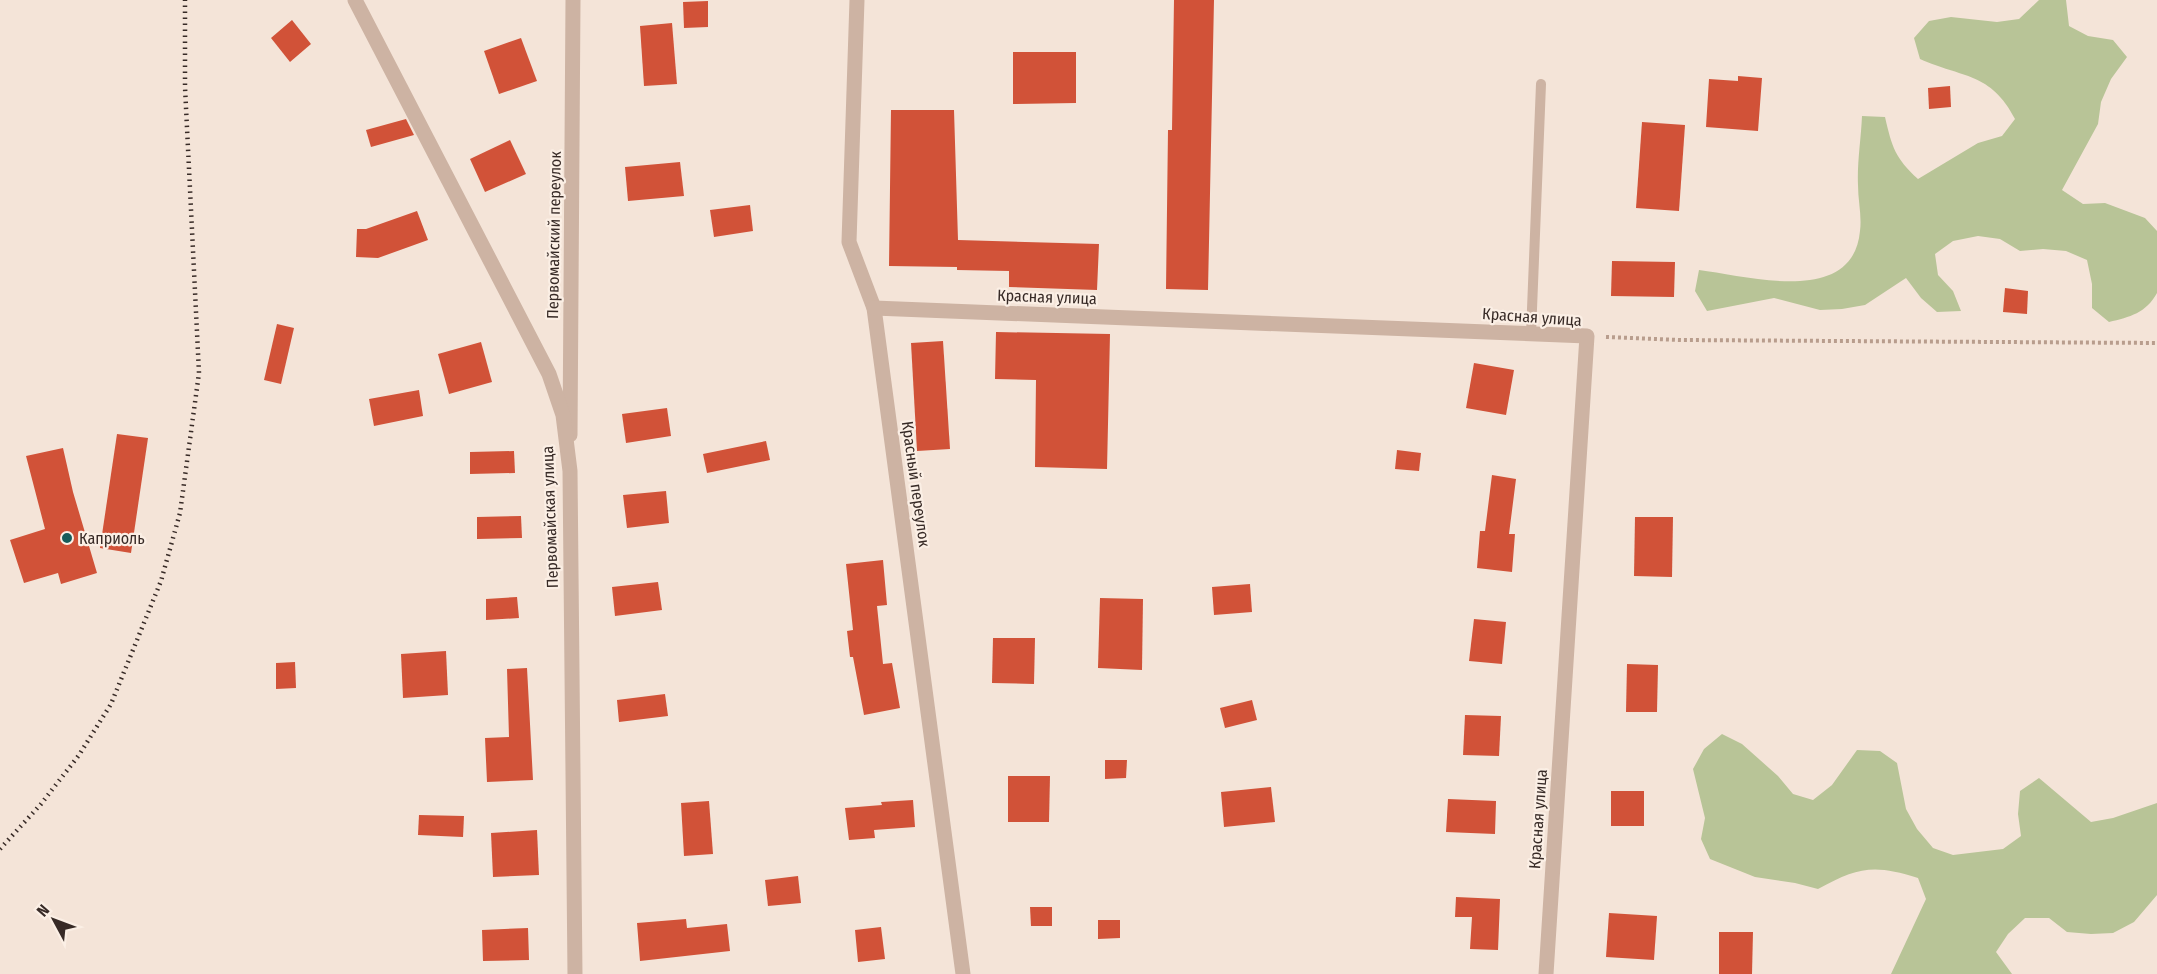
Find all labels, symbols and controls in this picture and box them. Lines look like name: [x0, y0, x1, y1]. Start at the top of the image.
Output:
street label: Первомайский переулок: [543, 150, 565, 319]
street label: Красная улица: [997, 286, 1097, 308]
street label: Красная улица: [1482, 304, 1583, 330]
street label: Красный переулок: [898, 420, 934, 549]
street label: Первомайская улица: [538, 445, 562, 588]
place label: Каприоль: [79, 529, 145, 548]
marker: Каприоль: [60, 531, 74, 545]
street label: Красная улица: [1525, 768, 1551, 869]
north arrow: [24, 890, 84, 950]
text: N: [33, 901, 53, 920]

